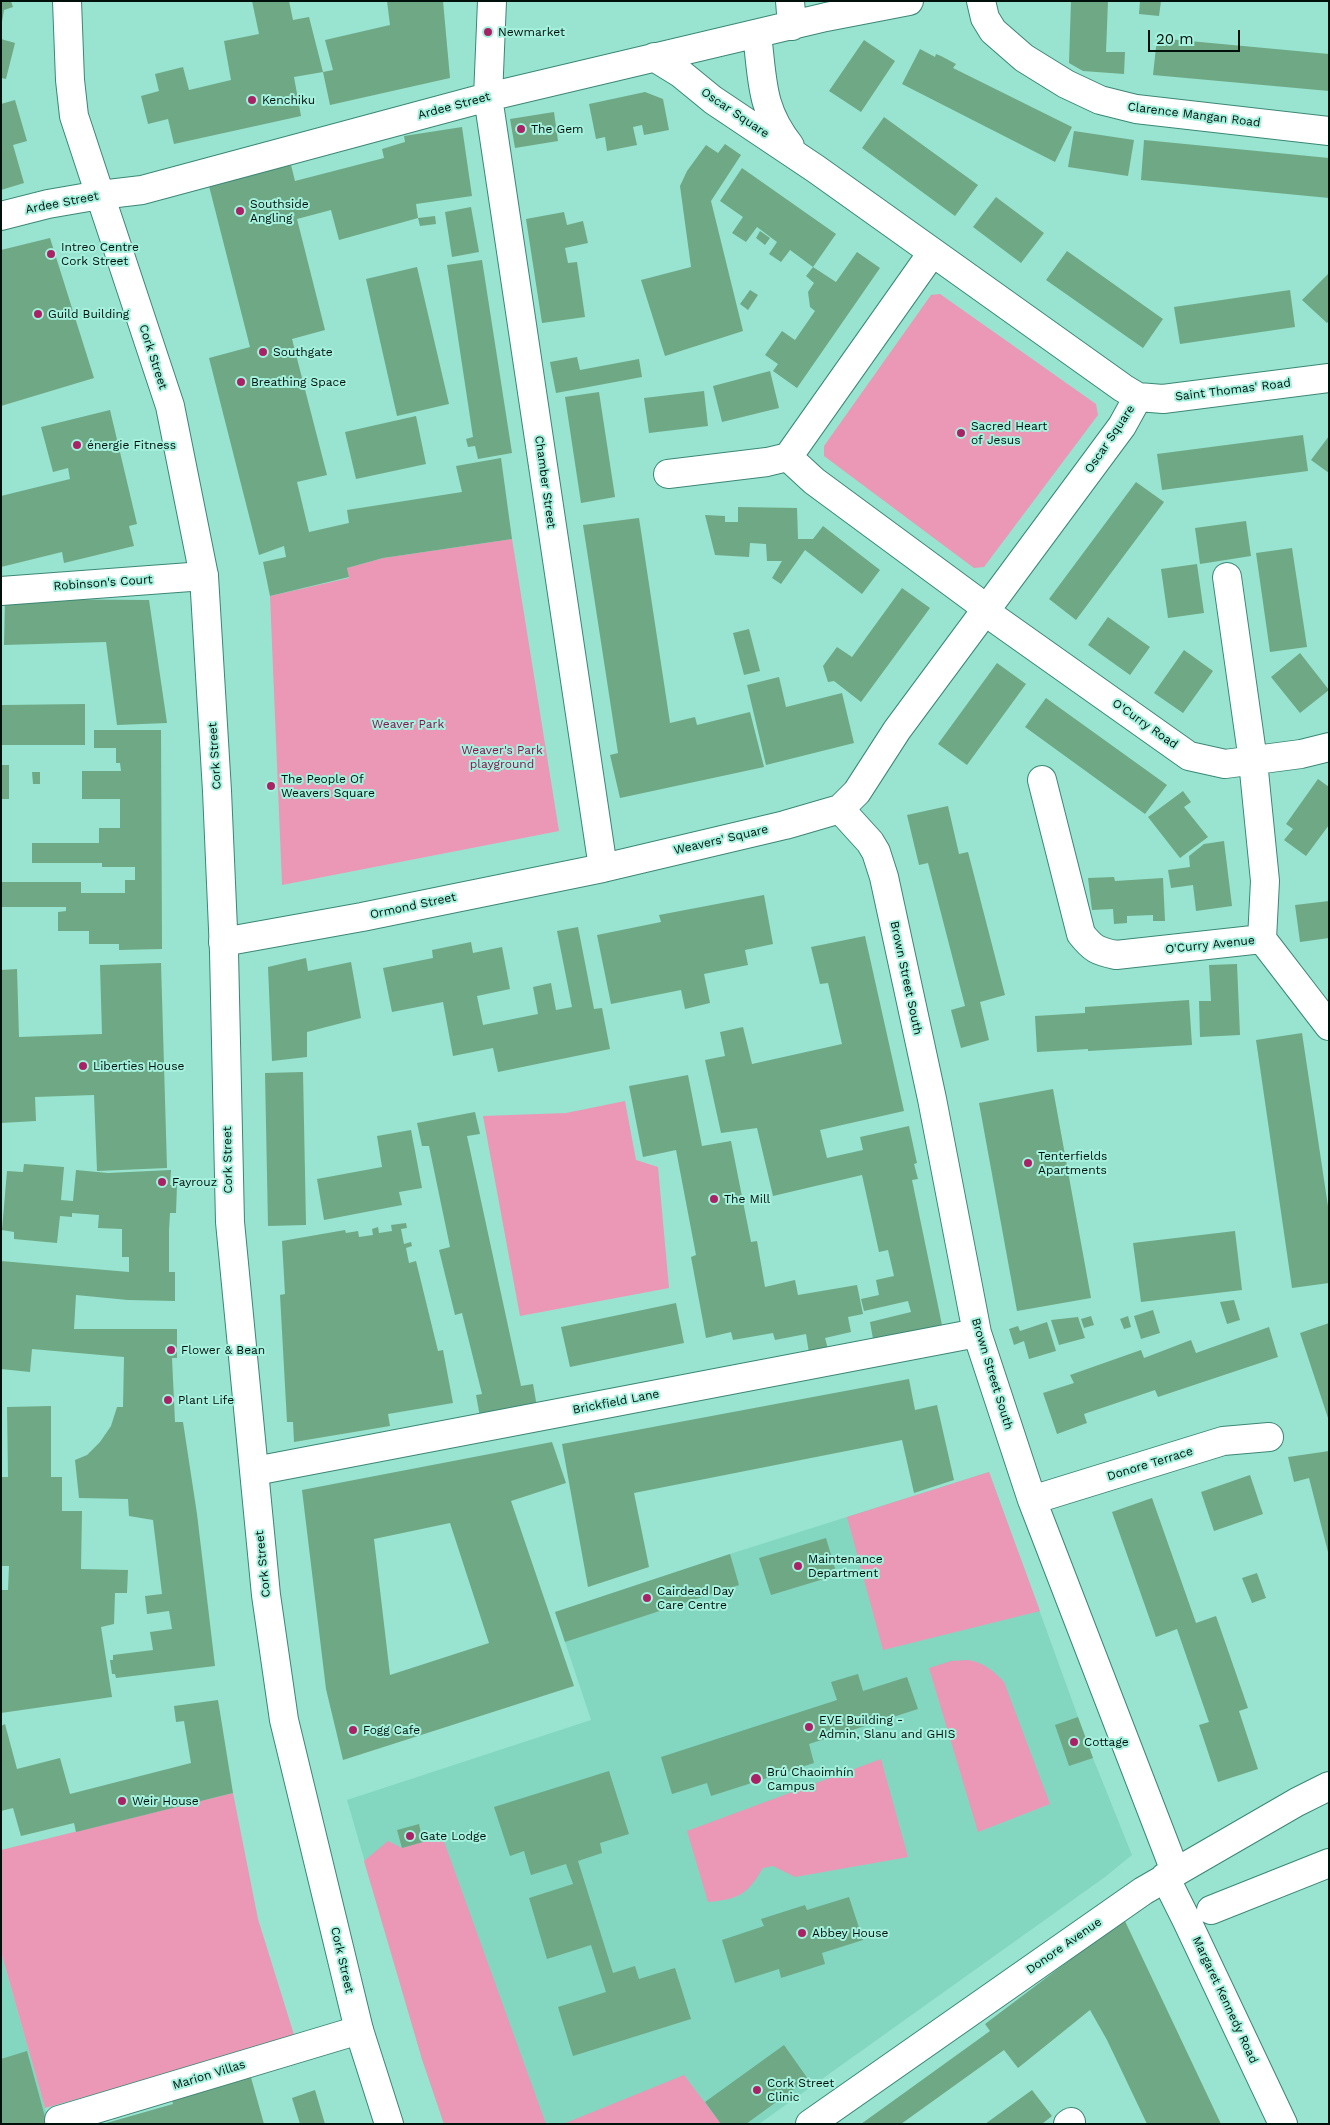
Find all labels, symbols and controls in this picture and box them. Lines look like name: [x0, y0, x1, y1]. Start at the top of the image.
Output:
scale bar: [1150, 20, 1242, 52]
place label: Newmarket: [498, 25, 565, 39]
marker: Newmarket: [482, 26, 494, 38]
text: 20 m: [1156, 30, 1194, 48]
street label: Oscar Square: [698, 85, 772, 141]
street label: Ardee Street: [416, 89, 492, 123]
place label: Kenchiku: [262, 93, 315, 107]
marker: Kenchiku: [246, 94, 258, 106]
street label: Clarence Mangan Road: [1127, 100, 1261, 130]
place label: The Gem: [531, 122, 583, 136]
marker: The Gem: [515, 123, 527, 135]
street label: Ardee Street: [24, 189, 100, 217]
place label: Southside Angling: [250, 197, 309, 225]
marker: Southside Angling: [234, 205, 246, 217]
place label: Intreo Centre Cork Street: [61, 240, 139, 268]
marker: Intreo Centre Cork Street: [45, 248, 57, 260]
place label: Guild Building: [48, 307, 129, 321]
marker: Guild Building: [32, 308, 44, 320]
street label: Cork Street: [136, 323, 170, 391]
place label: Southgate: [273, 345, 333, 359]
marker: Southgate: [257, 346, 269, 358]
place label: Breathing Space: [251, 375, 346, 389]
marker: Breathing Space: [235, 376, 247, 388]
street label: Saint Thomas' Road: [1174, 376, 1292, 404]
street label: Oscar Square: [1082, 402, 1138, 476]
place label: Sacred Heart of Jesus: [971, 419, 1047, 447]
marker: Sacred Heart of Jesus: [955, 427, 967, 439]
street label: Chamber Street: [531, 435, 559, 529]
place label: énergie Fitness: [87, 438, 176, 452]
marker: énergie Fitness: [71, 439, 83, 451]
street label: Robinson's Court: [53, 572, 153, 594]
street label: O'Curry Road: [1109, 696, 1181, 752]
park label: Weaver Park: [372, 717, 444, 731]
street label: Cork Street: [205, 722, 225, 790]
park label: Weaver's Park playground: [461, 743, 543, 771]
place label: The People Of Weavers Square: [281, 772, 375, 800]
marker: The People Of Weavers Square: [265, 780, 277, 792]
street label: Weavers' Square: [672, 822, 770, 858]
street label: Ormond Street: [369, 890, 457, 922]
street label: Brown Street South: [887, 920, 925, 1036]
street label: O'Curry Avenue: [1165, 933, 1255, 957]
place label: Liberties House: [93, 1059, 184, 1073]
marker: Liberties House: [77, 1060, 89, 1072]
street label: Cork Street: [220, 1126, 236, 1194]
place label: Tenterfields Apartments: [1038, 1149, 1107, 1177]
marker: Tenterfields Apartments: [1022, 1157, 1034, 1169]
place label: Fayrouz: [172, 1175, 217, 1189]
marker: Fayrouz: [156, 1176, 168, 1188]
place label: The Mill: [724, 1192, 770, 1206]
marker: The Mill: [708, 1193, 720, 1205]
street label: Brown Street South: [968, 1316, 1016, 1432]
place label: Flower & Bean: [181, 1343, 265, 1357]
marker: Flower & Bean: [165, 1344, 177, 1356]
street label: Brickfield Lane: [571, 1387, 661, 1417]
place label: Plant Life: [178, 1393, 234, 1407]
marker: Plant Life: [162, 1394, 174, 1406]
street label: Donore Terrace: [1105, 1444, 1195, 1484]
street label: Cork Street: [252, 1530, 274, 1598]
place label: Maintenance Department: [808, 1552, 883, 1580]
marker: Maintenance Department: [792, 1560, 804, 1572]
place label: Cairdead Day Care Centre: [657, 1584, 734, 1612]
marker: Cairdead Day Care Centre: [641, 1592, 653, 1604]
place label: EVE Building - Admin, Slanu and GHIS: [819, 1713, 955, 1741]
marker: EVE Building - Admin, Slanu and GHIS: [803, 1721, 815, 1733]
place label: Fogg Cafe: [363, 1723, 420, 1737]
marker: Fogg Cafe: [347, 1724, 359, 1736]
place label: Cottage: [1084, 1735, 1129, 1749]
marker: Cottage: [1068, 1736, 1080, 1748]
place label: Brú Chaoimhín Campus: [767, 1765, 854, 1793]
marker: Brú Chaoimhín Campus: [749, 1772, 763, 1786]
place label: Weir House: [132, 1794, 199, 1808]
marker: Weir House: [116, 1795, 128, 1807]
place label: Gate Lodge: [420, 1829, 486, 1843]
marker: Gate Lodge: [404, 1830, 416, 1842]
street label: Donore Avenue: [1024, 1915, 1104, 1977]
street label: Cork Street: [327, 1926, 357, 1994]
place label: Abbey House: [812, 1926, 888, 1940]
marker: Abbey House: [796, 1927, 808, 1939]
street label: Margaret Kennedy Road: [1189, 1934, 1261, 2066]
street label: Marion Villas: [171, 2057, 247, 2093]
place label: Cork Street Clinic: [767, 2076, 834, 2104]
marker: Cork Street Clinic: [751, 2084, 763, 2096]

